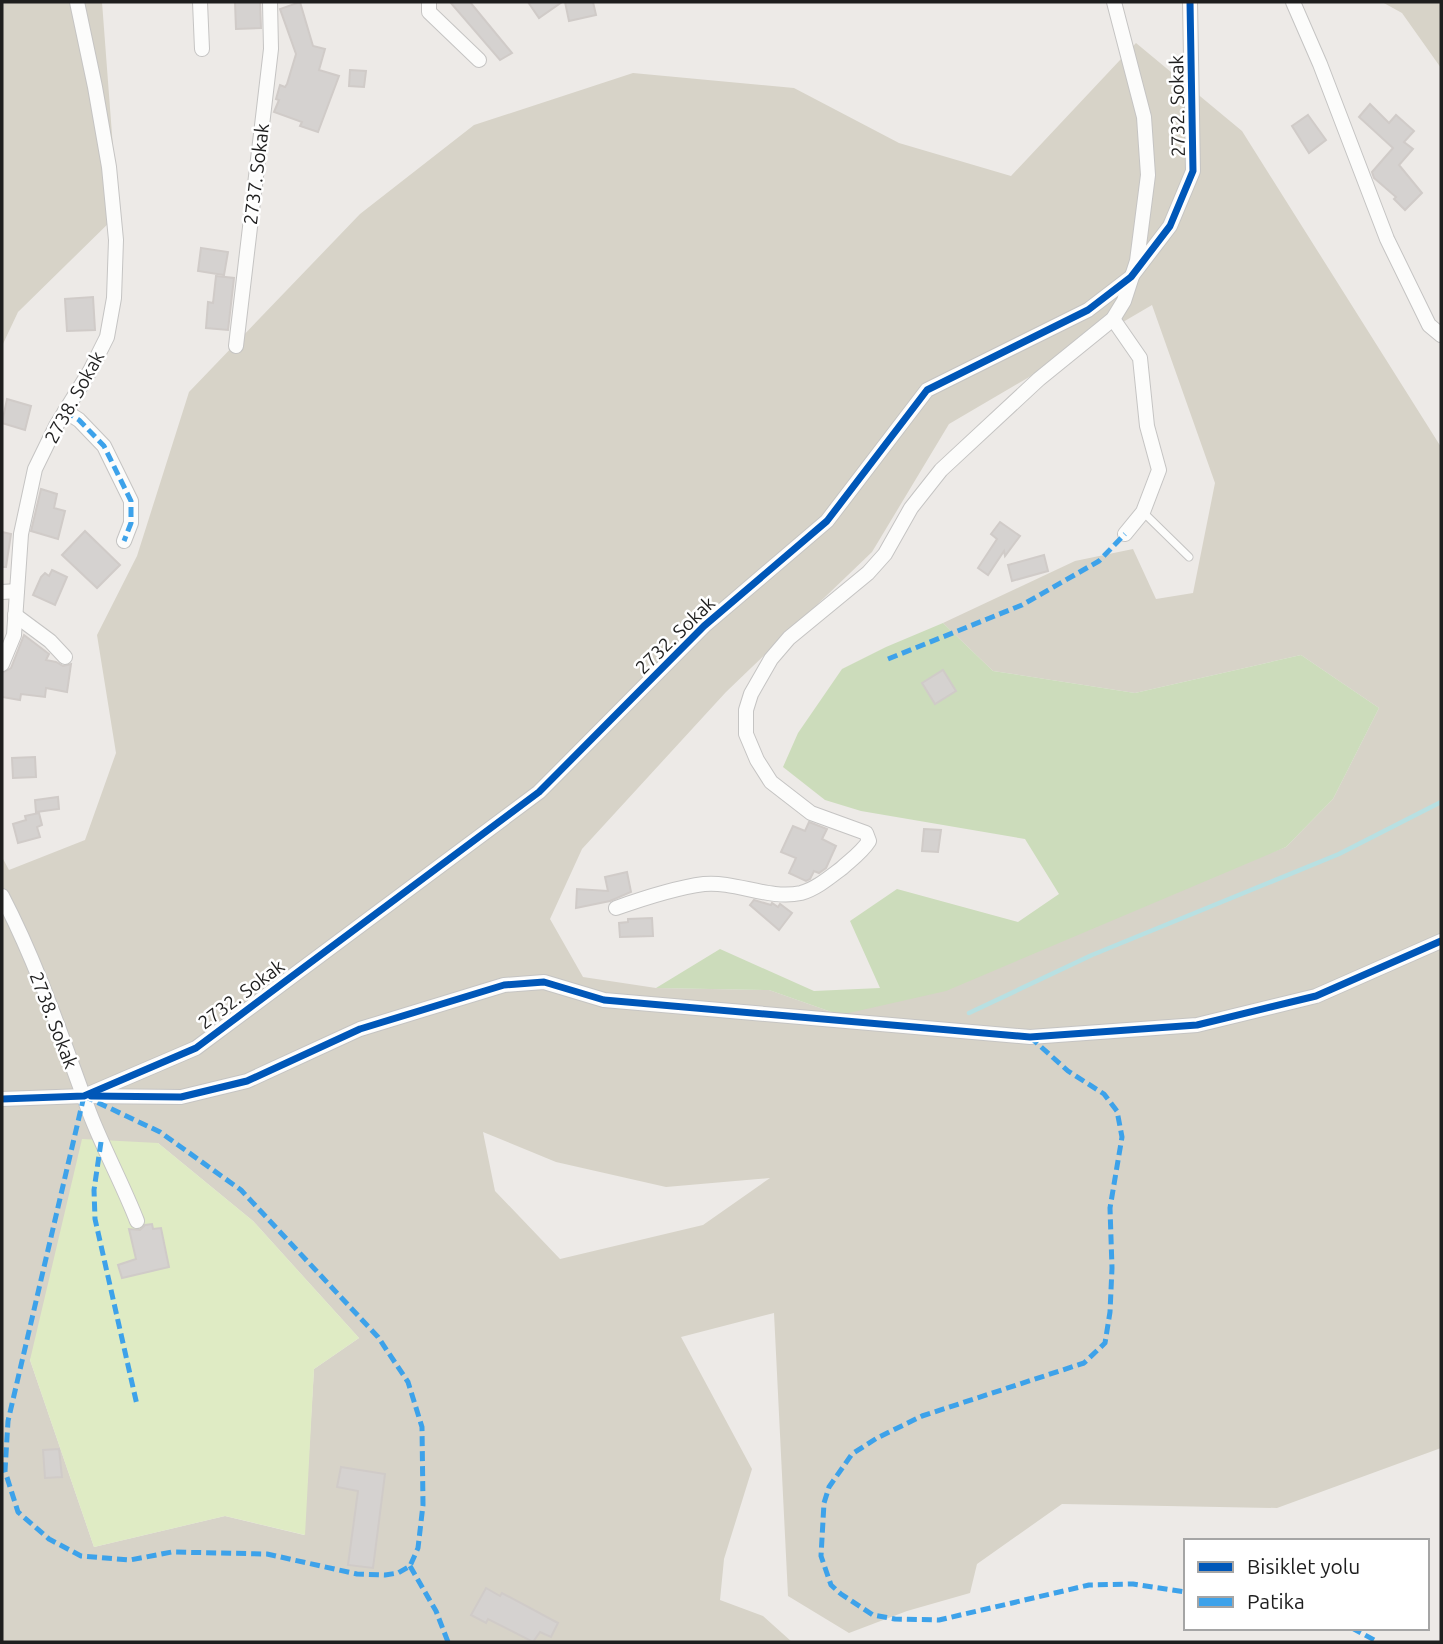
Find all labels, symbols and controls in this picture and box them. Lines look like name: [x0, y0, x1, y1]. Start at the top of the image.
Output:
street label: 2732. Sokak: [1165, 54, 1189, 157]
street label: 2737. Sokak: [239, 122, 273, 226]
street label: 2738. Sokak: [40, 347, 109, 447]
street label: 2732. Sokak: [631, 591, 720, 678]
street label: 2732. Sokak: [194, 954, 289, 1033]
street label: 2738. Sokak: [25, 968, 83, 1072]
legend: [1184, 1539, 1429, 1630]
text: Bisiklet yolu: [1247, 1554, 1360, 1578]
text: Patika: [1247, 1589, 1305, 1613]

